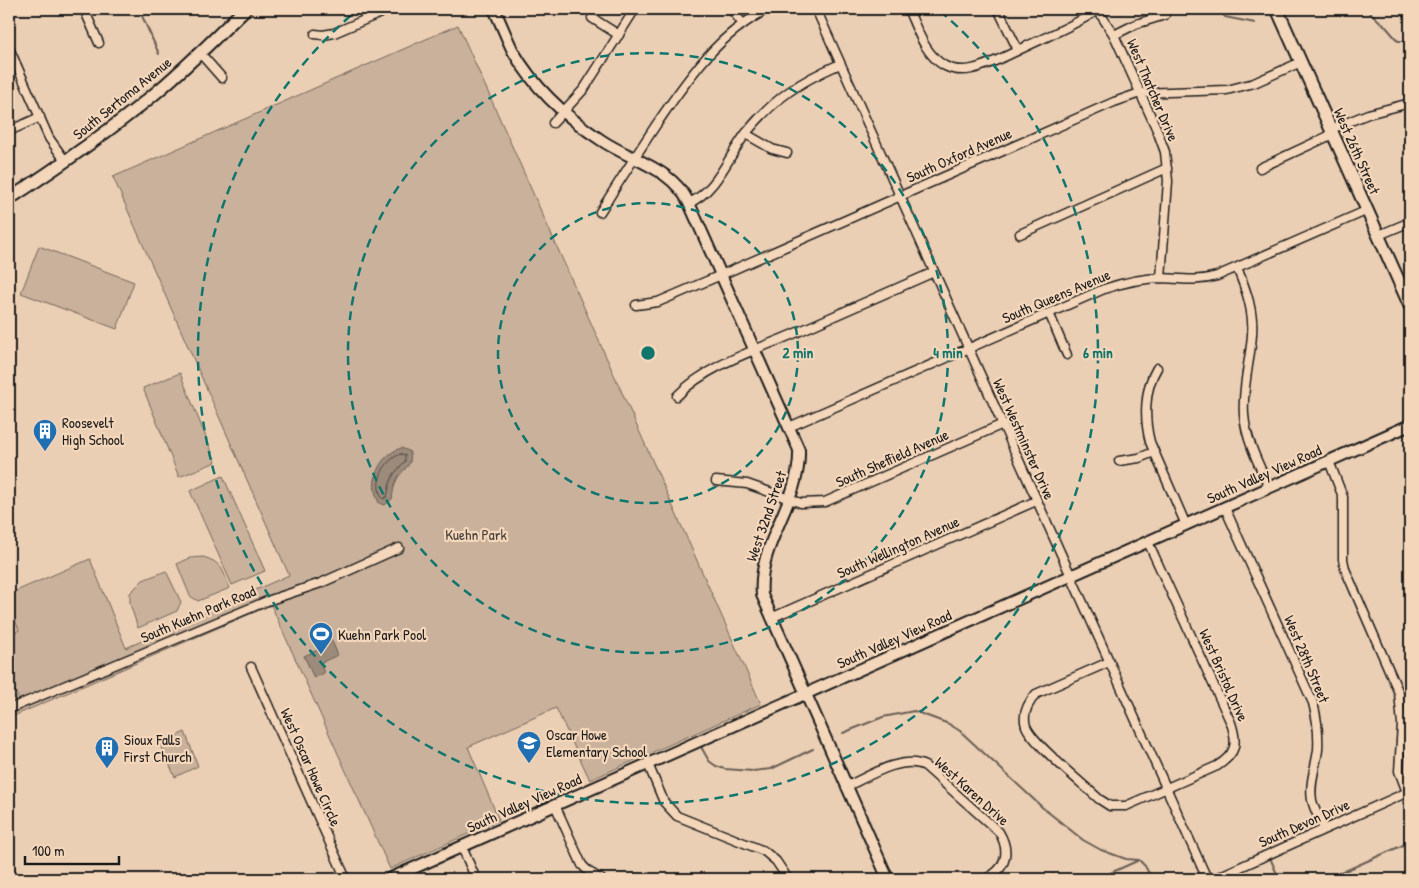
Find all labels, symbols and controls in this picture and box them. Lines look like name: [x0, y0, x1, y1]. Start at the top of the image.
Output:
street label: West Thatcher Drive: [1122, 35, 1184, 145]
street label: South Sertoma Avenue: [68, 52, 176, 144]
street label: West 26th Street: [1329, 105, 1386, 198]
street label: South Oxford Avenue: [903, 122, 1015, 188]
street label: South Queens Avenue: [999, 264, 1113, 328]
text: 2 min: [783, 342, 814, 363]
text: 4 min: [933, 342, 963, 363]
text: 6 min: [1083, 342, 1113, 363]
centre of rings: [639, 344, 657, 362]
street label: West Westminster Drive: [988, 375, 1060, 503]
place label: Roosevelt High School: [62, 412, 124, 450]
building icon: Roosevelt High School: [32, 418, 58, 452]
street label: South Sheffield Avenue: [832, 424, 952, 492]
street label: South Valley View Road: [1203, 439, 1325, 509]
street label: West 32nd Street: [741, 467, 792, 564]
street label: South Wellington Avenue: [834, 511, 963, 583]
park label: Kuehn Park: [445, 524, 507, 545]
street label: South Kuehn Park Road: [137, 580, 259, 648]
street label: South Valley View Road: [833, 604, 955, 674]
street label: West 28th Street: [1279, 612, 1335, 707]
sports icon: Kuehn Park Pool: [308, 621, 334, 655]
place label: Kuehn Park Pool: [338, 624, 426, 645]
street label: West Bristol Drive: [1194, 626, 1254, 725]
street label: West Oscar Howe Circle: [276, 705, 346, 829]
place label: Oscar Howe Elementary School: [546, 724, 647, 762]
place label: Sioux Falls First Church: [123, 729, 192, 767]
school or university icon: Oscar Howe Elementary School: [516, 730, 542, 764]
building icon: Sioux Falls First Church: [94, 735, 120, 769]
street label: West Karen Drive: [930, 752, 1014, 830]
street label: South Valley View Road: [463, 768, 585, 838]
street label: South Devon Drive: [1255, 794, 1353, 852]
scale bar: [25, 833, 119, 865]
text: 100 m: [32, 840, 65, 861]

